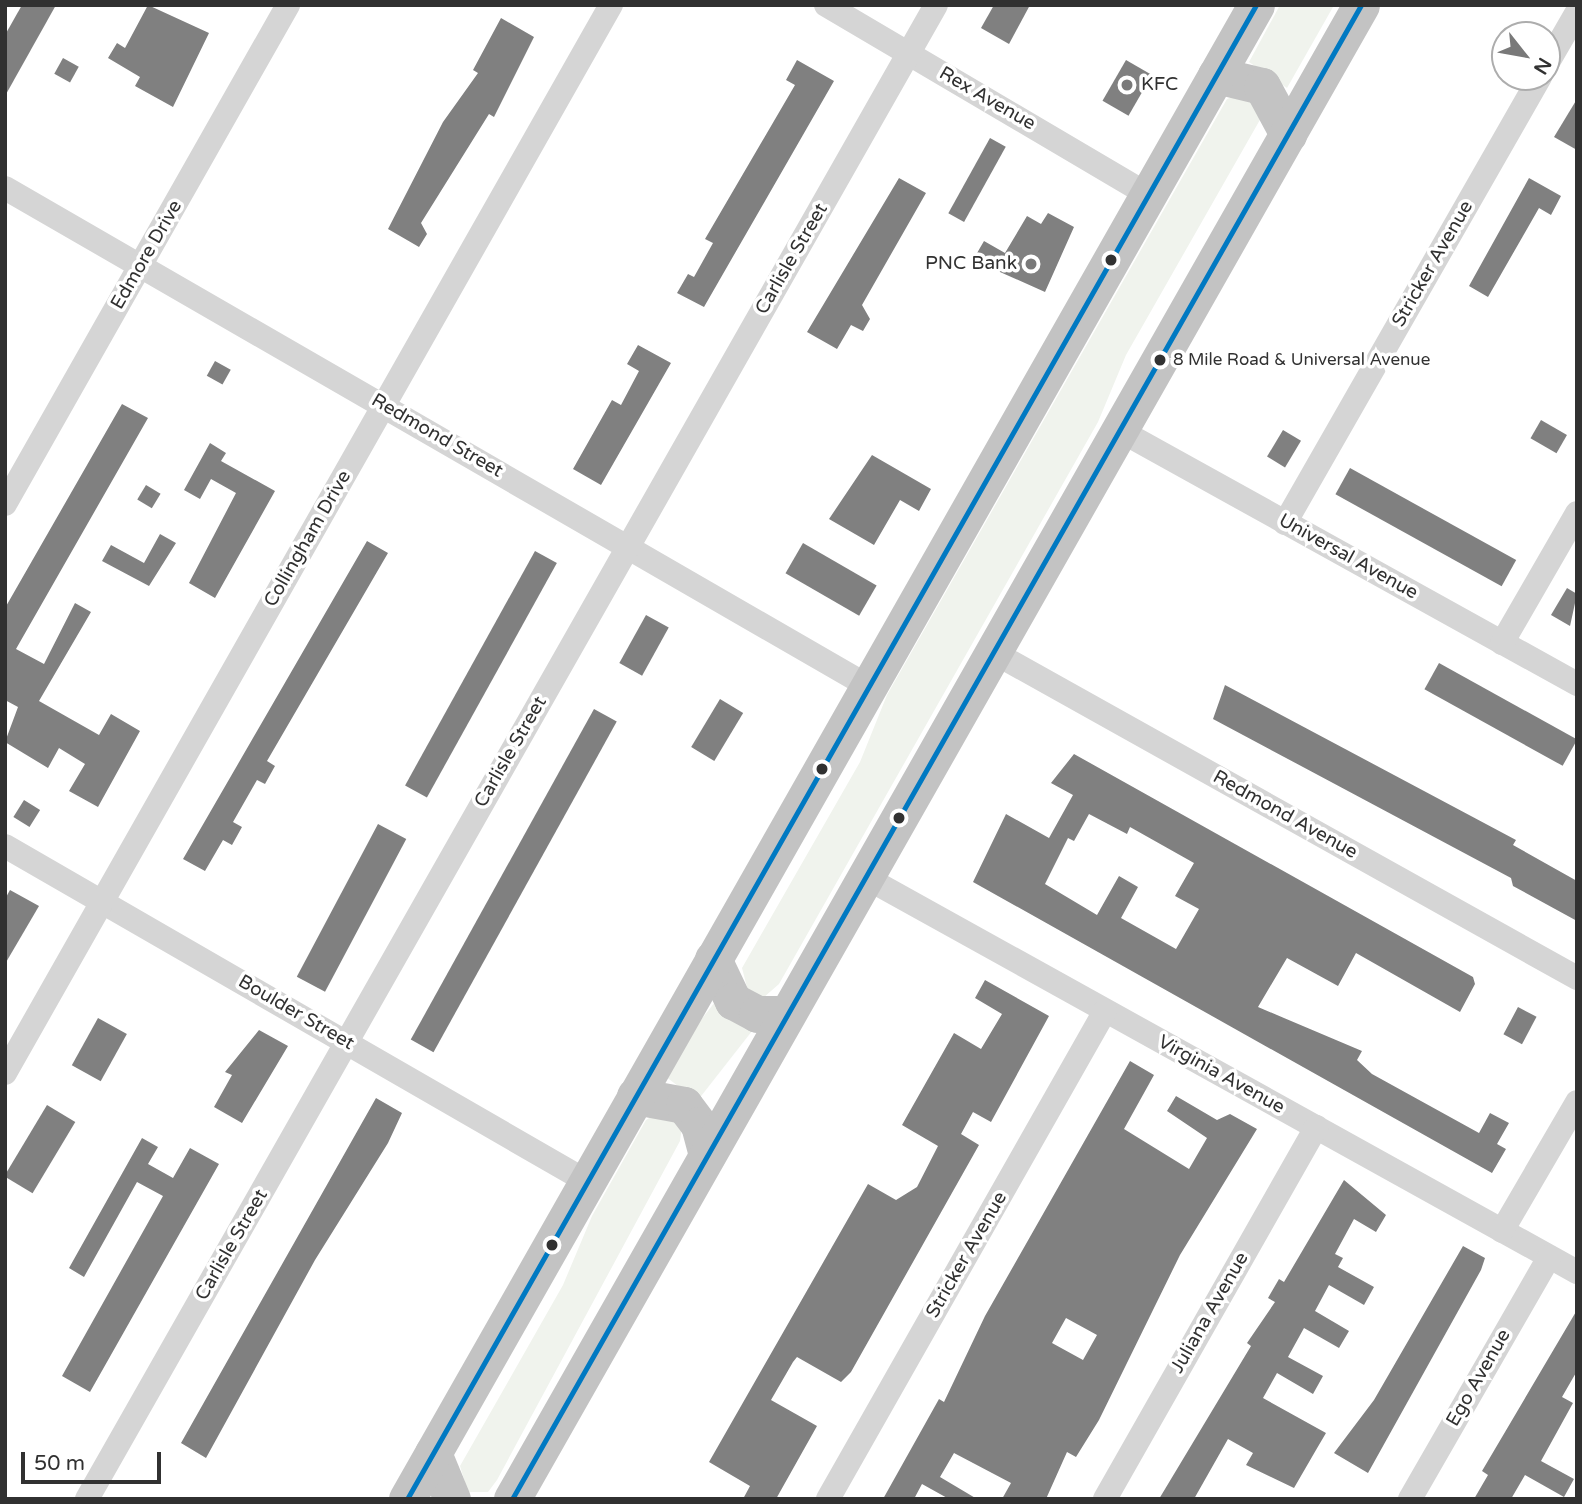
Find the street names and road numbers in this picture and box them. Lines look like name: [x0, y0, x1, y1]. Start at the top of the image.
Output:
street label: Rex Avenue: [935, 62, 1039, 136]
street label: Edmore Drive: [107, 196, 187, 314]
street label: Stricker Avenue: [1388, 197, 1478, 331]
street label: Carlisle Street: [751, 199, 833, 319]
street label: Redmond Street: [367, 389, 507, 483]
street label: Collingham Drive: [260, 467, 356, 611]
street label: Universal Avenue: [1274, 509, 1422, 605]
street label: Carlisle Street: [470, 692, 552, 812]
street label: Redmond Avenue: [1209, 766, 1361, 864]
street label: Boulder Street: [234, 971, 358, 1055]
street label: Virginia Avenue: [1154, 1031, 1288, 1119]
street label: Carlisle Street: [191, 1185, 273, 1305]
street label: Stricker Avenue: [922, 1188, 1012, 1322]
street label: Juliana Avenue: [1166, 1249, 1254, 1377]
street label: Ego Avenue: [1442, 1325, 1516, 1431]

